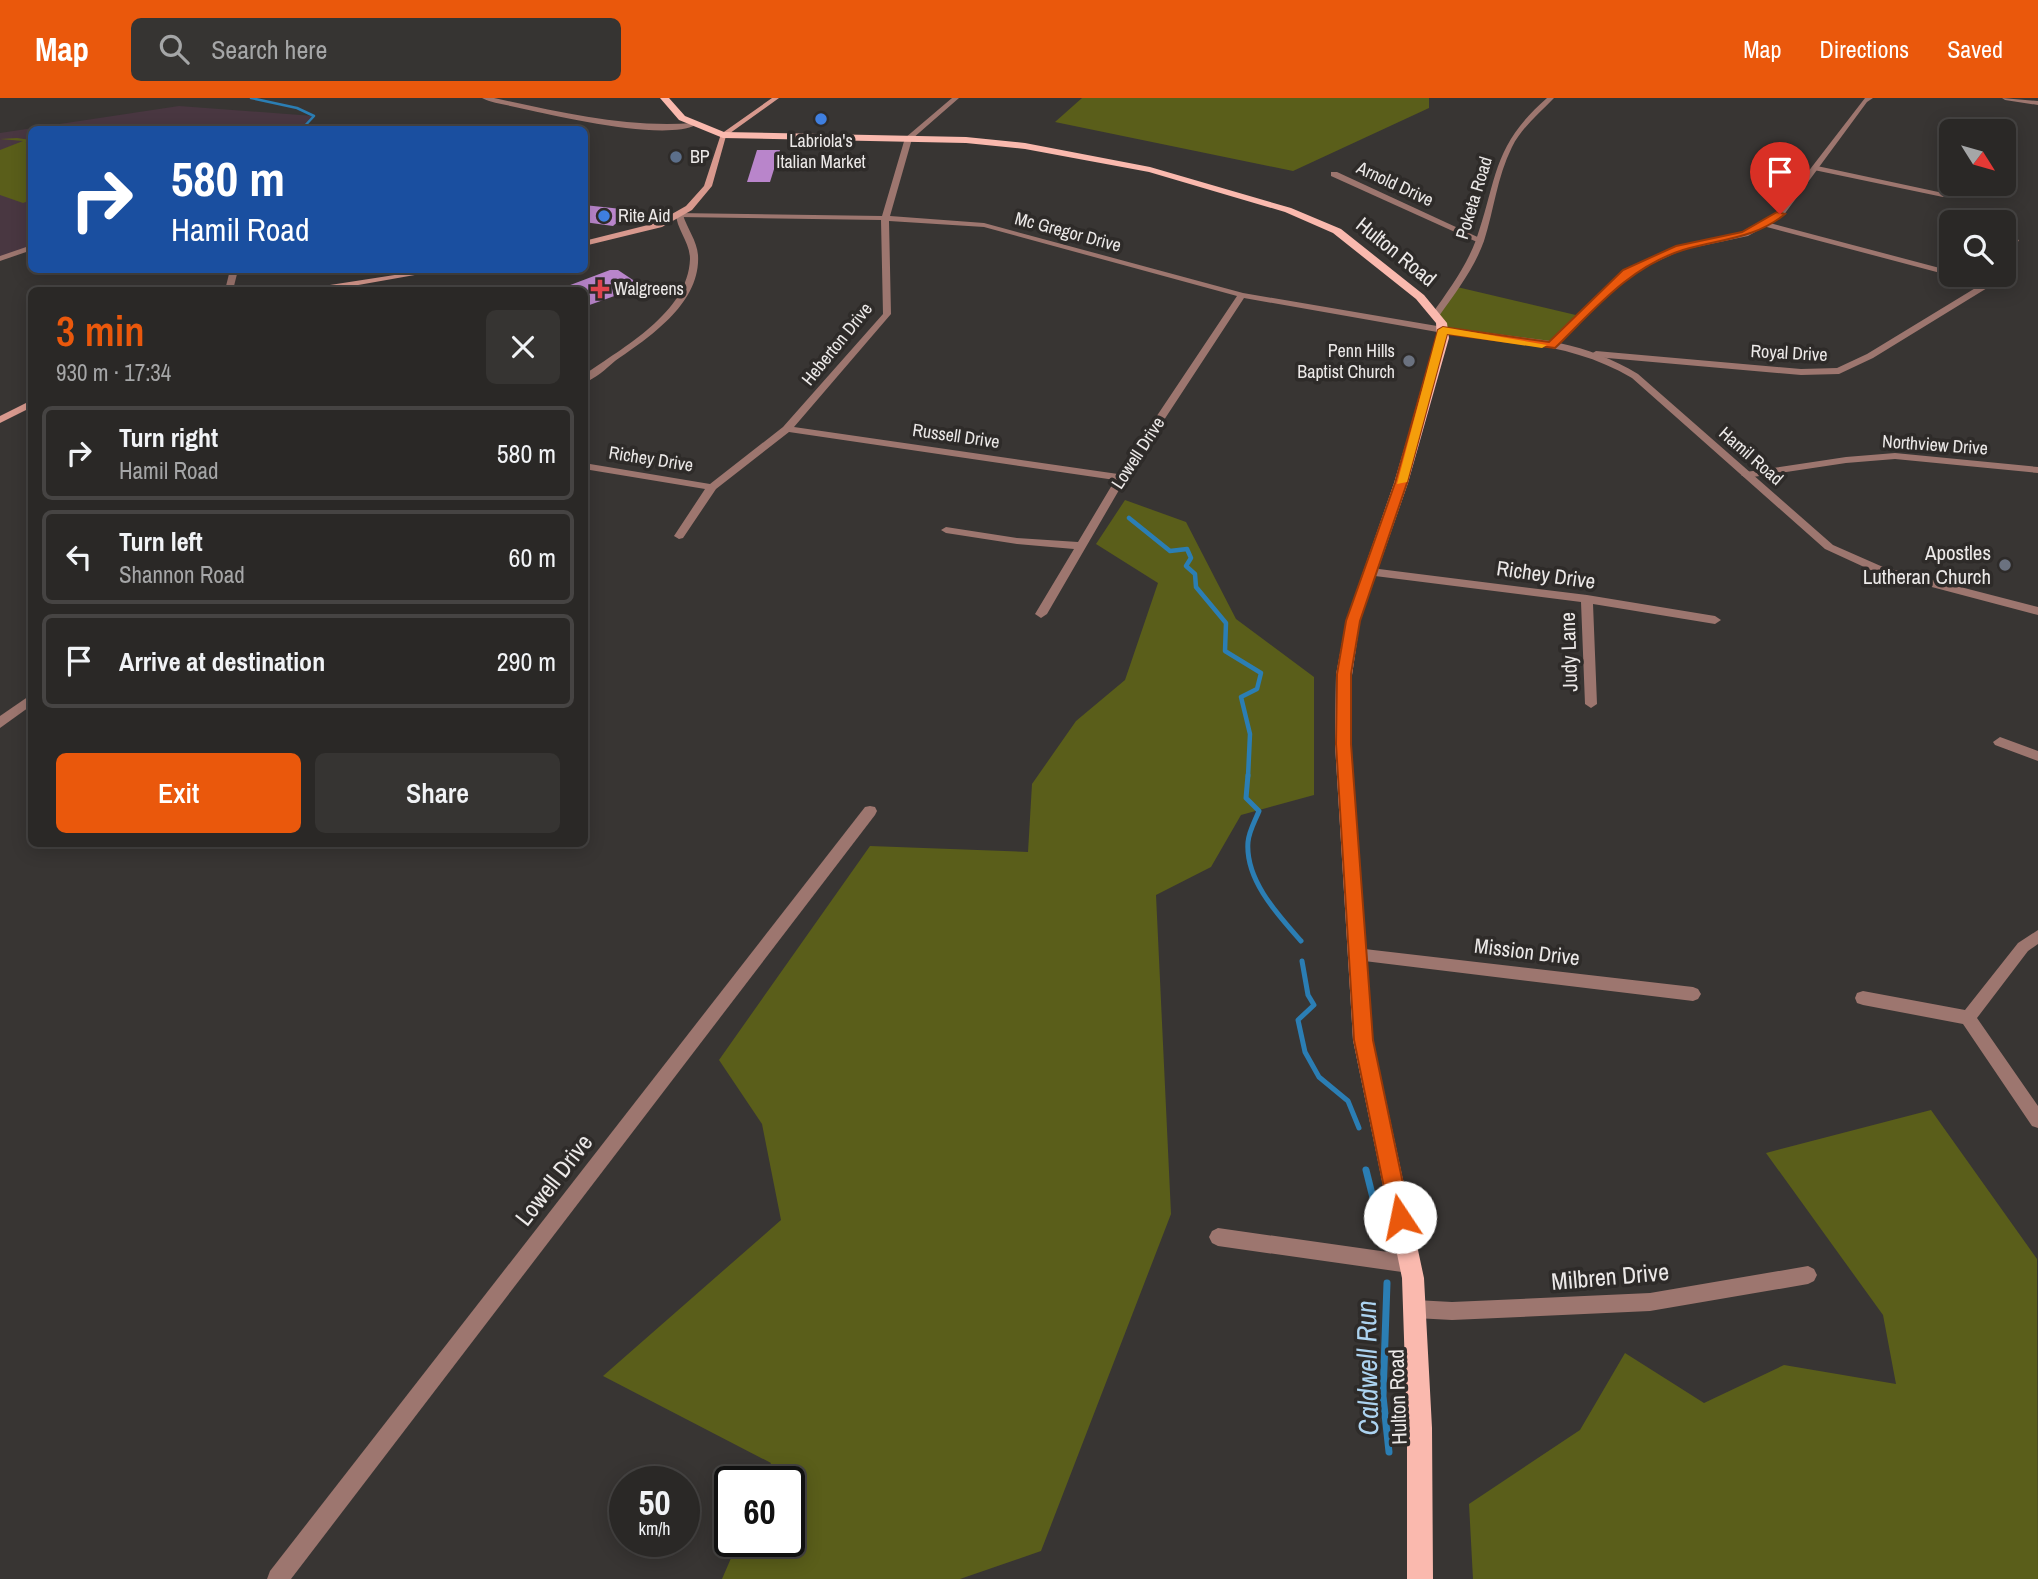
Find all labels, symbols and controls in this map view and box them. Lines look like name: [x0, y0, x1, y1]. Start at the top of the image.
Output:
search box: [131, 18, 621, 81]
text: Map: [35, 27, 89, 71]
icon: search: [155, 30, 193, 68]
text: Search here: [211, 32, 327, 67]
text: Map: [1743, 33, 1781, 65]
text: Directions: [1819, 33, 1909, 65]
text: Saved: [1947, 33, 2003, 65]
marker: Labriola's Italian Market: [813, 111, 829, 127]
north arrow: [1939, 119, 2016, 196]
map controls: [1939, 119, 2016, 287]
place label: Labriola's Italian Market: [776, 128, 866, 174]
pin: [1750, 142, 1810, 214]
place label: BP: [690, 144, 710, 169]
text: 580 m: [171, 145, 285, 211]
marker: BP: [668, 149, 684, 165]
street label: Poketa Road: [1449, 153, 1498, 242]
icon: arrive: [1761, 153, 1799, 191]
icon: right: [56, 154, 147, 245]
street label: Arnold Drive: [1352, 154, 1438, 212]
place label: Rite Aid: [618, 203, 671, 228]
street label: Mc Gregor Drive: [1012, 205, 1124, 258]
text: Hamil Road: [171, 208, 310, 251]
marker: Rite Aid: [596, 208, 612, 224]
street label: Hulton Road: [1350, 210, 1443, 293]
button: search: [1939, 210, 2016, 287]
place label: Walgreens: [614, 276, 684, 301]
marker: Walgreens: [592, 281, 608, 297]
street label: Heberton Drive: [795, 297, 878, 390]
text: 3 min: [56, 303, 145, 359]
button: close: [486, 310, 560, 384]
place label: Penn Hills Baptist Church: [1297, 338, 1395, 384]
street label: Royal Drive: [1750, 338, 1828, 367]
marker: Penn Hills Baptist Church: [1401, 353, 1417, 369]
text: 930 m · 17:34: [56, 357, 171, 388]
street label: Lowell Drive: [1105, 412, 1170, 494]
street label: Russell Drive: [911, 417, 1001, 454]
text: Turn right: [119, 420, 218, 455]
street label: Hamil Road: [1714, 421, 1789, 491]
street label: Northview Drive: [1881, 428, 1989, 461]
icon: right: [60, 434, 98, 472]
text: 580 m: [497, 436, 556, 471]
street label: Richey Drive: [607, 439, 695, 478]
text: Hamil Road: [119, 455, 219, 486]
text: Turn left: [119, 524, 203, 559]
icon: left: [60, 538, 98, 576]
place label: Apostles Lutheran Church: [1863, 538, 1991, 591]
text: 60 m: [509, 540, 556, 575]
street label: Richey Drive: [1495, 553, 1597, 596]
marker: Apostles Lutheran Church: [1997, 557, 2013, 573]
text: Shannon Road: [119, 559, 245, 590]
street label: Judy Lane: [1553, 612, 1584, 692]
icon: arrive: [60, 642, 98, 680]
text: Arrive at destination: [119, 644, 325, 679]
text: 290 m: [497, 644, 556, 679]
button: Exit: [56, 753, 301, 833]
button: Share: [315, 753, 560, 833]
street label: Mission Drive: [1473, 931, 1582, 972]
street label: Lowell Drive: [507, 1127, 599, 1232]
position arrow: [1363, 1180, 1437, 1254]
street label: Milbren Drive: [1550, 1255, 1670, 1297]
water label: Caldwell Run: [1347, 1300, 1387, 1436]
street label: Hulton Road: [1381, 1349, 1414, 1445]
speed limit sign: 60: [714, 1466, 805, 1557]
text: 50: [639, 1479, 670, 1526]
text: km/h: [639, 1516, 671, 1541]

